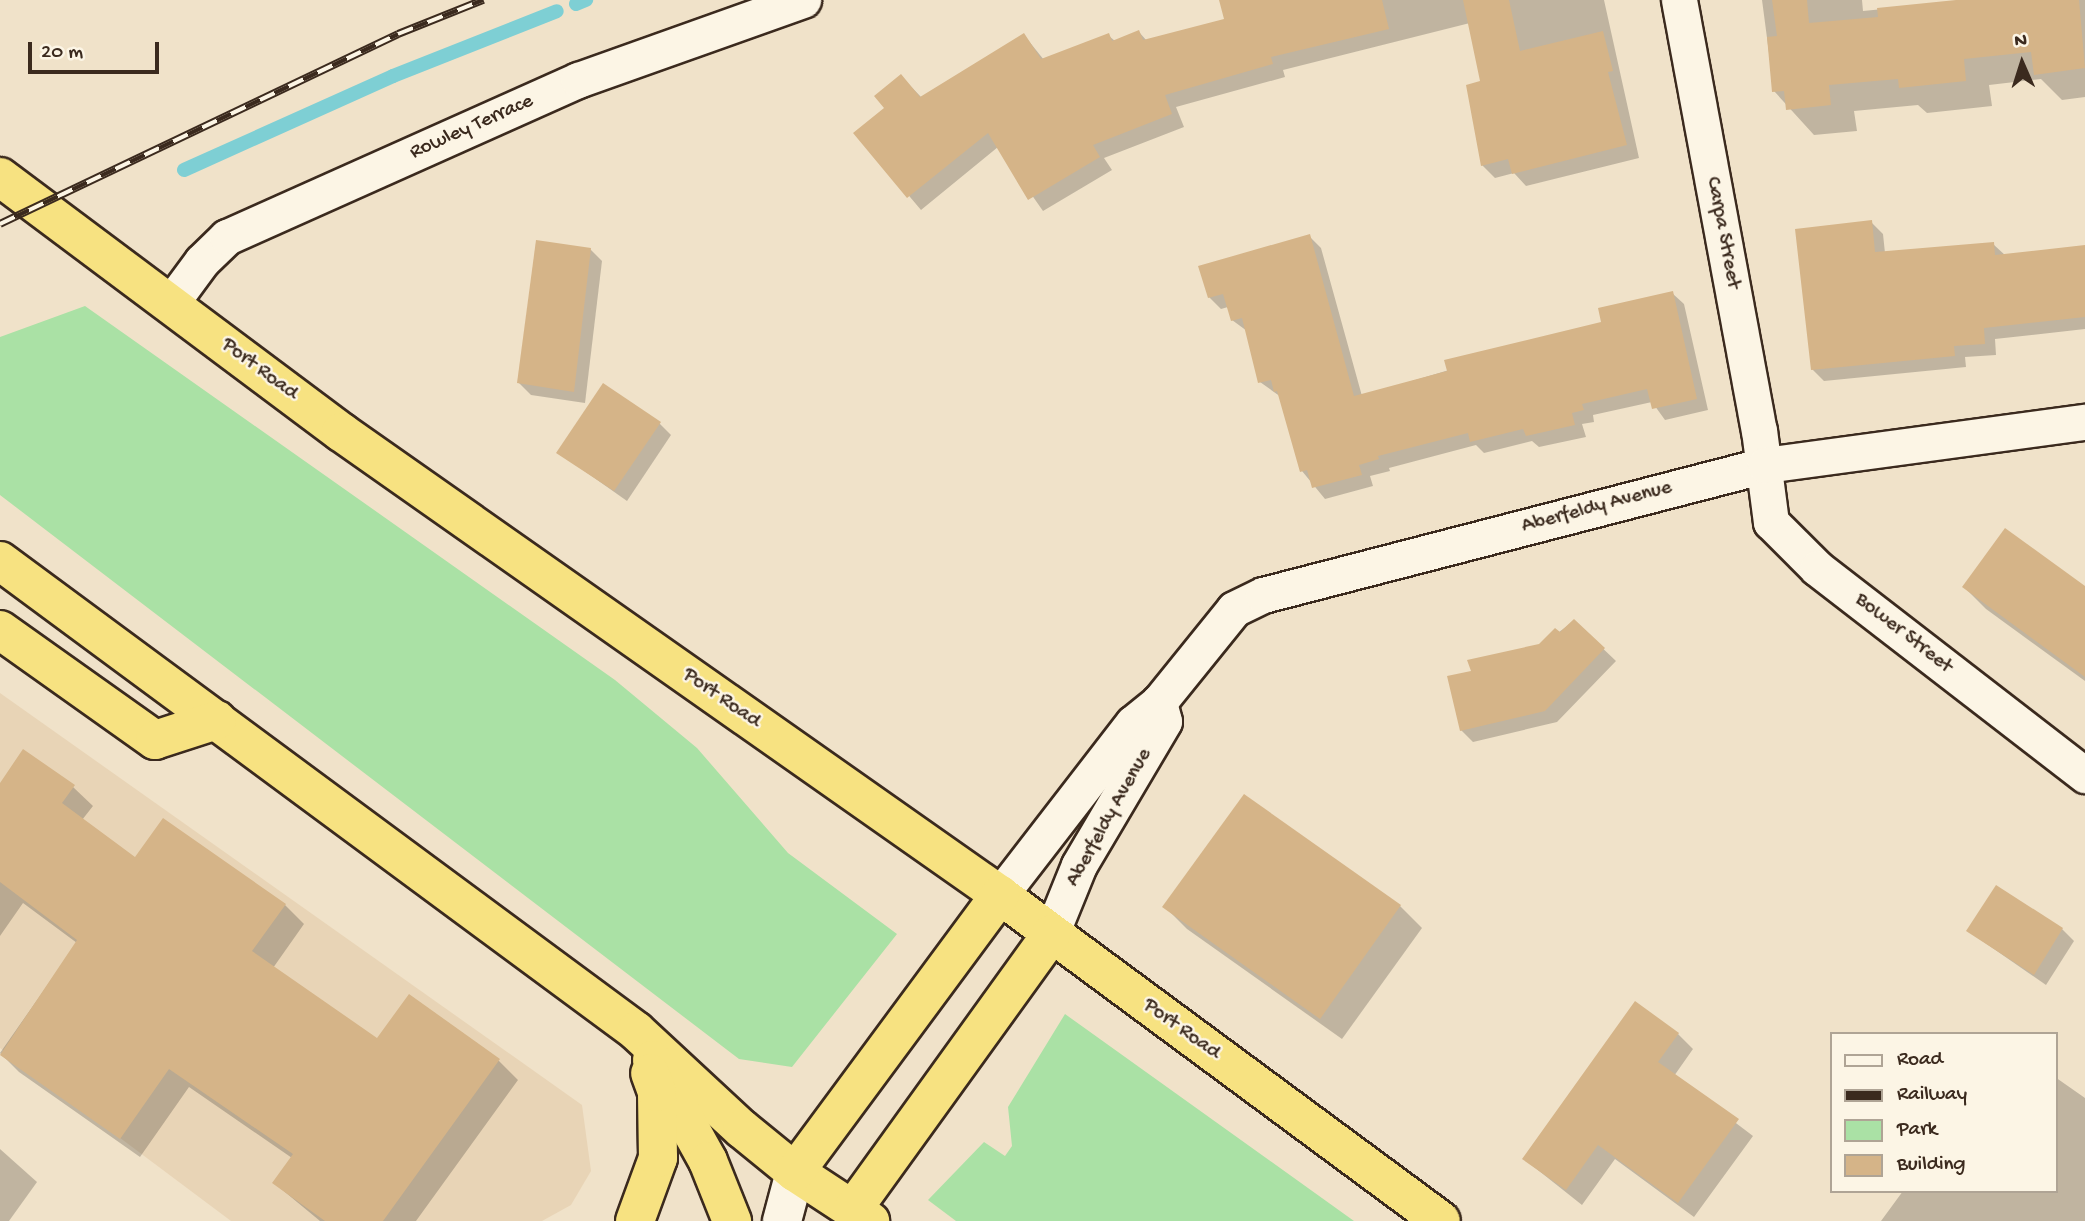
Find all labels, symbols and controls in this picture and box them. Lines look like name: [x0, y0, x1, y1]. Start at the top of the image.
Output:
scale bar: [32, 28, 163, 72]
north arrow: [1987, 28, 2057, 98]
text: N: [2014, 30, 2028, 53]
text: 20 m: [41, 41, 83, 66]
street label: Rowley Terrace: [406, 90, 538, 166]
street label: Carpa Street: [1699, 175, 1745, 291]
street label: Port Road: [216, 333, 302, 407]
street label: Aberfeldy Avenue: [1519, 476, 1675, 540]
street label: Bower Street: [1849, 588, 1957, 680]
street label: Port Road: [677, 663, 765, 735]
street label: Aberfeldy Avenue: [1062, 744, 1158, 892]
street label: Port Road: [1137, 994, 1225, 1066]
legend: [1829, 1032, 2057, 1193]
text: Road: [1897, 1048, 1943, 1073]
text: Railway: [1897, 1083, 1967, 1108]
text: Park: [1897, 1118, 1937, 1143]
text: Building: [1897, 1153, 1966, 1178]

